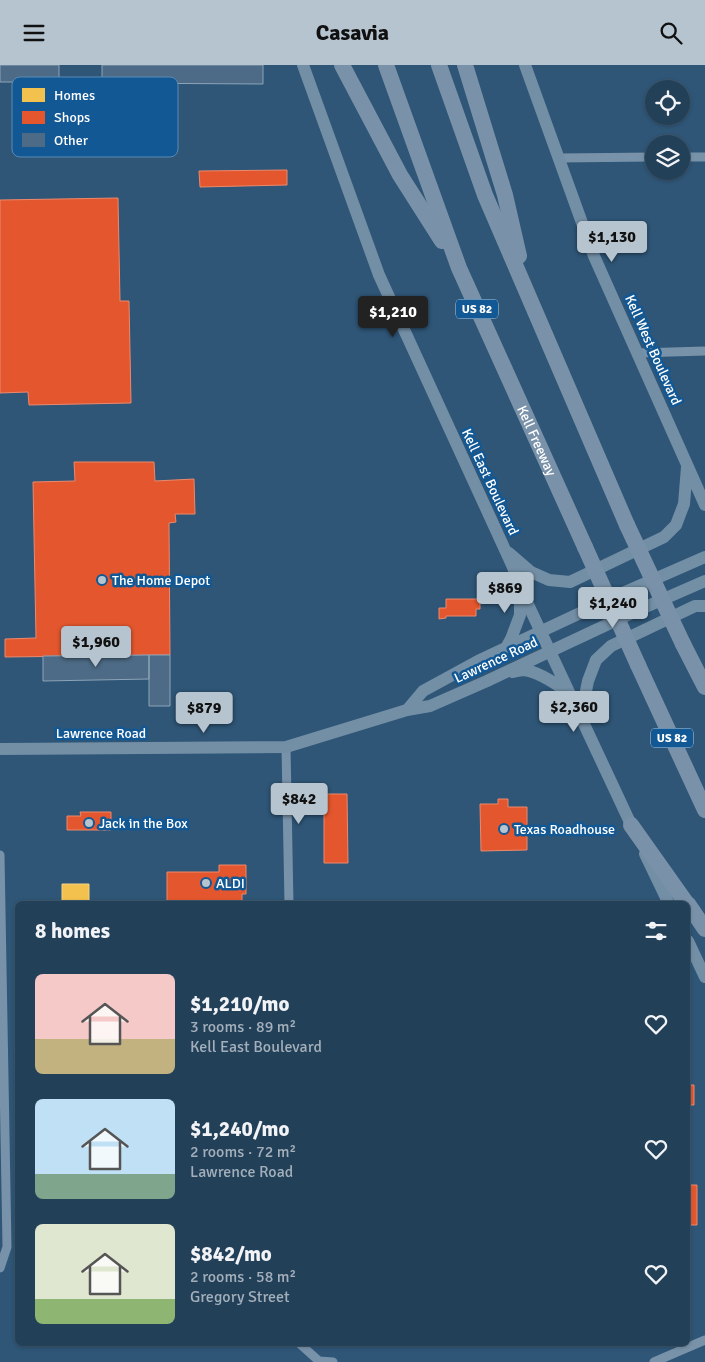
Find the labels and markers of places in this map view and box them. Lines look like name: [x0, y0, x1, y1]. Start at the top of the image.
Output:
pin: $1,130: [571, 221, 653, 263]
pin: $1,210: [352, 295, 434, 338]
pin: $869: [475, 571, 535, 614]
place label: The Home Depot: [112, 572, 210, 589]
marker: The Home Depot: [96, 574, 108, 586]
pin: $1,240: [572, 587, 654, 629]
pin: $1,960: [55, 625, 137, 668]
pin: $879: [174, 691, 234, 734]
pin: $2,360: [533, 691, 615, 733]
pin: $842: [269, 783, 329, 825]
place label: Jack in the Box: [99, 815, 188, 832]
marker: Jack in the Box: [83, 817, 95, 829]
place label: Texas Roadhouse: [514, 821, 615, 838]
marker: Texas Roadhouse: [498, 823, 510, 835]
place label: ALDI: [216, 875, 245, 892]
marker: ALDI: [200, 877, 212, 889]

